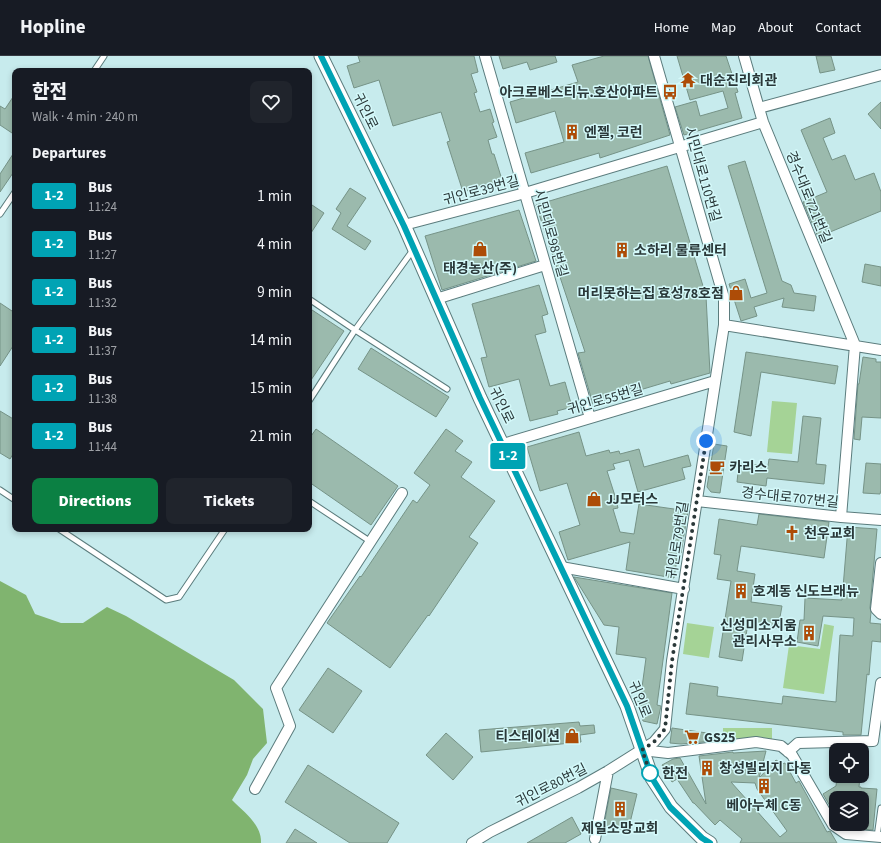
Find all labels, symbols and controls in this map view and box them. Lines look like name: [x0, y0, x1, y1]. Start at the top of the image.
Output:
text: Hopline: [20, 14, 86, 41]
text: Home: [654, 18, 689, 38]
text: Map: [711, 18, 736, 38]
text: About: [758, 18, 793, 38]
text: Contact: [815, 18, 861, 38]
temple icon: 대순진리회관: [679, 71, 697, 89]
place label: 대순진리회관: [700, 71, 777, 91]
text: 한전: [32, 79, 67, 106]
button: heart: [250, 81, 292, 123]
place label: 아크로베스티뉴.호산아파트: [499, 83, 658, 103]
bus stop icon: 아크로베스티뉴.호산아파트: [661, 83, 679, 101]
street label: 귀인로: [348, 90, 383, 133]
text: Walk · 4 min · 240 m: [32, 108, 138, 126]
building icon: 엔젤, 코런: [563, 123, 581, 141]
place label: 엔젤, 코런: [584, 123, 643, 143]
street label: 시민대로110번길: [679, 124, 725, 224]
text: Departures: [32, 143, 106, 164]
street label: 경수대로721번길: [780, 148, 836, 247]
street label: 귀인로39번길: [441, 171, 522, 211]
text: Bus: [88, 177, 112, 198]
text: 1-2: [44, 186, 64, 206]
text: 1 min: [257, 186, 292, 207]
street label: 시민대로98번길: [528, 187, 572, 280]
text: 11:24: [88, 198, 117, 216]
text: Bus: [88, 225, 112, 246]
text: 1-2: [44, 234, 64, 254]
text: 4 min: [257, 234, 292, 255]
shop icon: 태경농산(주): [471, 240, 489, 258]
building icon: 소하리 물류센터: [613, 241, 631, 259]
place label: 소하리 물류센터: [634, 241, 727, 261]
text: 11:27: [88, 246, 117, 264]
place label: 태경농산(주): [443, 259, 517, 279]
text: Bus: [88, 273, 112, 294]
text: 1-2: [44, 282, 64, 302]
text: 9 min: [257, 282, 292, 303]
place label: 머리못하는집 효성78호점: [578, 284, 724, 304]
shop icon: 머리못하는집 효성78호점: [727, 284, 745, 302]
text: 11:32: [88, 294, 117, 312]
text: Bus: [88, 321, 112, 342]
text: 1-2: [44, 330, 64, 350]
text: 14 min: [250, 330, 292, 351]
text: 11:37: [88, 342, 117, 360]
text: Bus: [88, 369, 112, 390]
text: 1-2: [44, 378, 64, 398]
text: 15 min: [250, 378, 292, 399]
street label: 귀인로55번길: [565, 380, 646, 420]
street label: 귀인로: [484, 384, 519, 427]
text: 11:38: [88, 390, 117, 408]
text: Bus: [88, 417, 112, 438]
text: 1-2: [44, 426, 64, 446]
text: 21 min: [250, 426, 292, 447]
your location: [696, 431, 716, 451]
text: 11:44: [88, 438, 117, 456]
line badge: 1-2: [485, 443, 531, 469]
text: 1-2: [498, 446, 518, 466]
cafe icon: 카리스: [708, 458, 726, 476]
place label: 카리스: [729, 458, 768, 478]
button: Directions: [32, 478, 158, 524]
button: Tickets: [166, 478, 292, 524]
street label: 경수대로707번길: [740, 483, 840, 513]
shop icon: JJ모터스: [585, 490, 603, 508]
place label: JJ모터스: [606, 490, 658, 510]
street label: 귀인로79번길: [662, 500, 694, 580]
church icon: 천우교회: [783, 524, 801, 542]
place label: 천우교회: [804, 524, 856, 544]
building icon: 호계동 신도브래뉴: [732, 582, 750, 600]
place label: 호계동 신도브래뉴: [753, 582, 859, 602]
place label: 신성미소지움 관리사무소: [720, 616, 797, 652]
building icon: 신성미소지움 관리사무소: [800, 624, 818, 642]
street label: 귀인로: [623, 678, 656, 721]
place label: 티스테이션: [496, 727, 560, 747]
shop icon: 티스테이션: [563, 727, 581, 745]
supermarket icon: GS25: [683, 728, 701, 746]
place label: GS25: [704, 728, 736, 748]
map controls: [829, 743, 869, 831]
button: locate: [829, 743, 869, 783]
street label: 귀인로80번길: [512, 759, 591, 813]
building icon: 창성빌리지 다동: [698, 759, 716, 777]
place label: 창성빌리지 다동: [719, 759, 812, 779]
marker: 한전: [641, 764, 659, 782]
place label: 한전: [662, 764, 688, 784]
building icon: 베아누체 C동: [755, 777, 773, 795]
button: layers: [829, 791, 869, 831]
place label: 베아누체 C동: [726, 796, 802, 816]
building icon: 제일소망교회: [611, 800, 629, 818]
place label: 제일소망교회: [581, 819, 659, 839]

